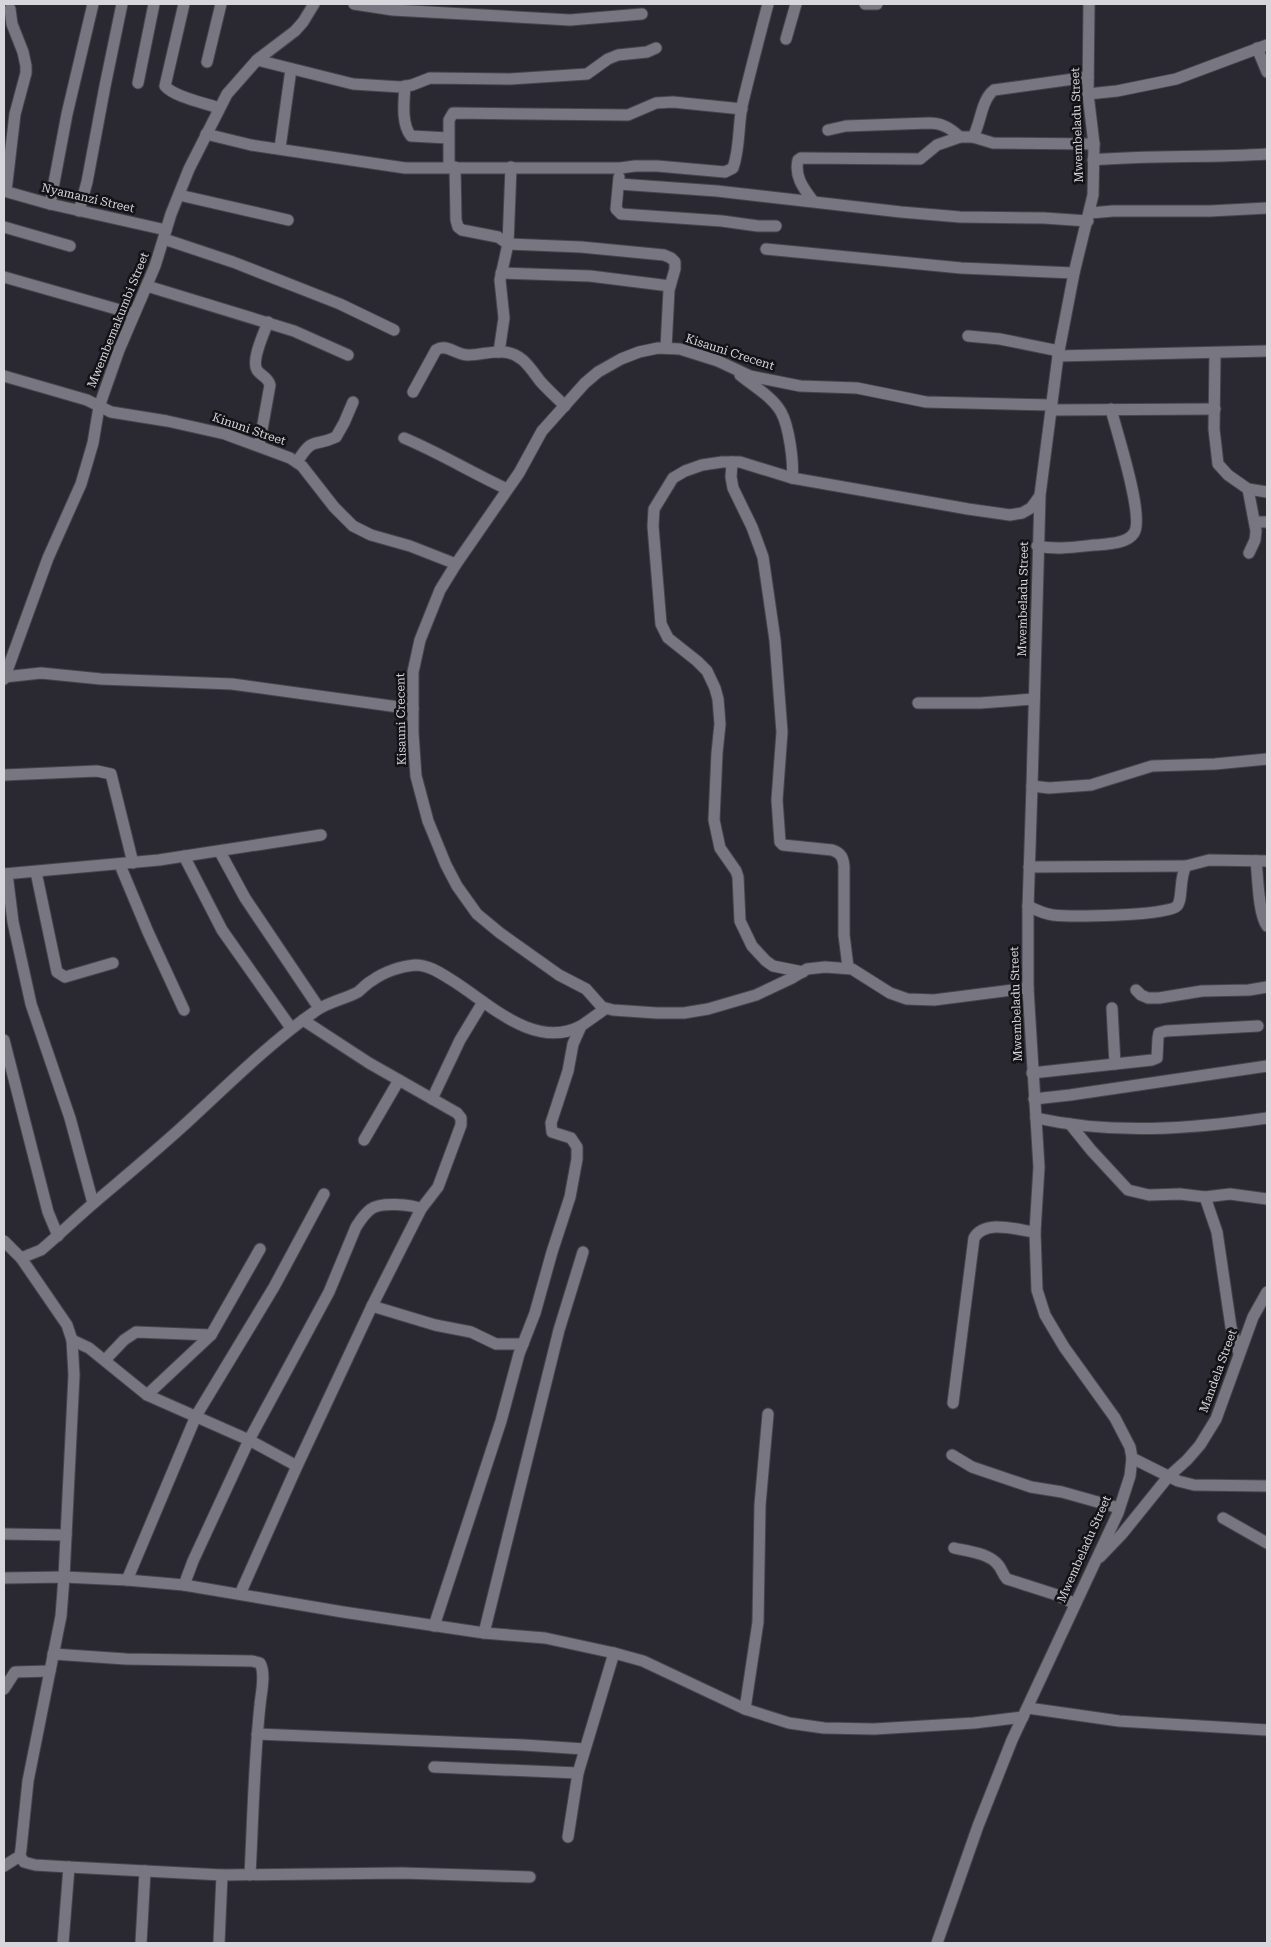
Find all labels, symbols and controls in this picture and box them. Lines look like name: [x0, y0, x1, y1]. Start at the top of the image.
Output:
street label: Mwembeladu Street: [1068, 67, 1086, 183]
street label: Nyamanzi Street: [40, 180, 136, 216]
street label: Mwembemakumbi Street: [84, 250, 152, 390]
street label: Kisauni Crecent: [684, 331, 777, 373]
street label: Kinuni Street: [210, 410, 288, 448]
street label: Mwembeladu Street: [1015, 541, 1031, 657]
street label: Kisauni Crecent: [393, 672, 409, 765]
street label: Mwembeladu Street: [1007, 946, 1025, 1062]
street label: Mandela Street: [1196, 1327, 1240, 1414]
street label: Mwembeladu Street: [1054, 1493, 1114, 1605]

